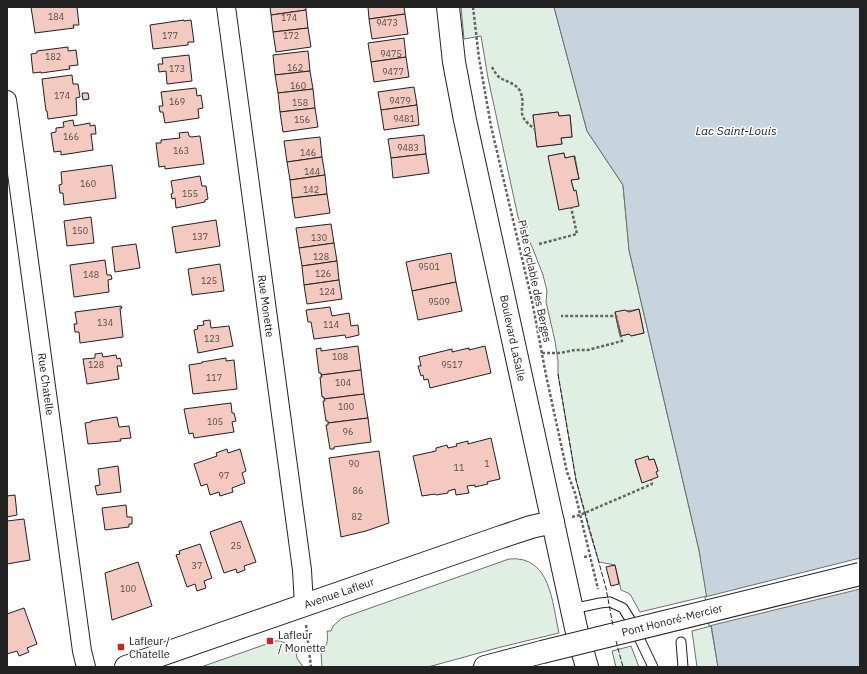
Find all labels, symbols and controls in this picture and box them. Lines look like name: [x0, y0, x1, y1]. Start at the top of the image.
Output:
house number: 184: [48, 11, 64, 22]
house number: 174: [281, 12, 297, 23]
house number: 9473: [376, 17, 398, 28]
house number: 177: [162, 30, 178, 41]
house number: 172: [283, 30, 299, 41]
house number: 9475: [380, 48, 402, 59]
house number: 182: [45, 51, 61, 62]
house number: 162: [287, 62, 303, 73]
house number: 173: [169, 63, 185, 74]
house number: 9477: [382, 66, 404, 77]
house number: 160: [290, 80, 306, 91]
house number: 174: [54, 90, 70, 101]
house number: 9479: [389, 95, 411, 106]
house number: 169: [169, 96, 185, 107]
house number: 158: [292, 97, 308, 108]
house number: 9481: [393, 113, 415, 124]
house number: 156: [294, 114, 310, 125]
water label: Lac Saint-Louis: [695, 123, 777, 138]
house number: 166: [63, 131, 79, 142]
house number: 9483: [397, 142, 419, 153]
house number: 163: [173, 145, 189, 156]
house number: 146: [300, 147, 316, 158]
house number: 144: [304, 166, 320, 177]
house number: 160: [80, 178, 96, 189]
house number: 142: [303, 184, 319, 195]
house number: 155: [182, 188, 198, 199]
street label: Piste cyclable des Berges: [515, 218, 555, 344]
house number: 150: [72, 225, 88, 236]
house number: 137: [192, 231, 208, 242]
house number: 130: [311, 232, 327, 243]
house number: 128: [313, 251, 329, 262]
house number: 9501: [418, 261, 440, 272]
house number: 126: [315, 268, 331, 279]
house number: 148: [83, 269, 99, 280]
street label: Rue Monette: [255, 274, 277, 338]
house number: 125: [201, 275, 217, 286]
house number: 124: [319, 286, 335, 297]
street label: Boulevard LaSalle: [497, 293, 529, 383]
house number: 9509: [428, 296, 450, 307]
house number: 134: [97, 317, 113, 328]
house number: 114: [323, 319, 339, 330]
house number: 123: [204, 333, 220, 344]
house number: 108: [332, 351, 348, 362]
street label: Rue Chatelle: [35, 352, 57, 416]
house number: 128: [88, 359, 104, 370]
house number: 9517: [441, 359, 463, 370]
house number: 117: [206, 372, 222, 383]
house number: 104: [335, 377, 351, 388]
house number: 100: [338, 401, 354, 412]
house number: 105: [207, 416, 223, 427]
house number: 96: [343, 426, 353, 437]
house number: 90: [349, 458, 359, 469]
house number: 1: [484, 458, 490, 469]
house number: 11: [454, 462, 464, 473]
house number: 97: [219, 470, 229, 481]
house number: 86: [353, 485, 363, 496]
house number: 82: [352, 511, 362, 522]
house number: 25: [231, 540, 241, 551]
house number: 37: [192, 560, 202, 571]
street label: Avenue Lafleur: [302, 574, 376, 612]
house number: 100: [120, 583, 136, 594]
street label: Pont Honoré-Mercier: [620, 601, 724, 639]
place label: Lafleur / Monette: [278, 628, 326, 655]
place label: Lafleur / Chatelle: [129, 634, 170, 661]
marker: Lafleur / Monette: [265, 636, 275, 646]
marker: Lafleur / Chatelle: [116, 642, 126, 652]

